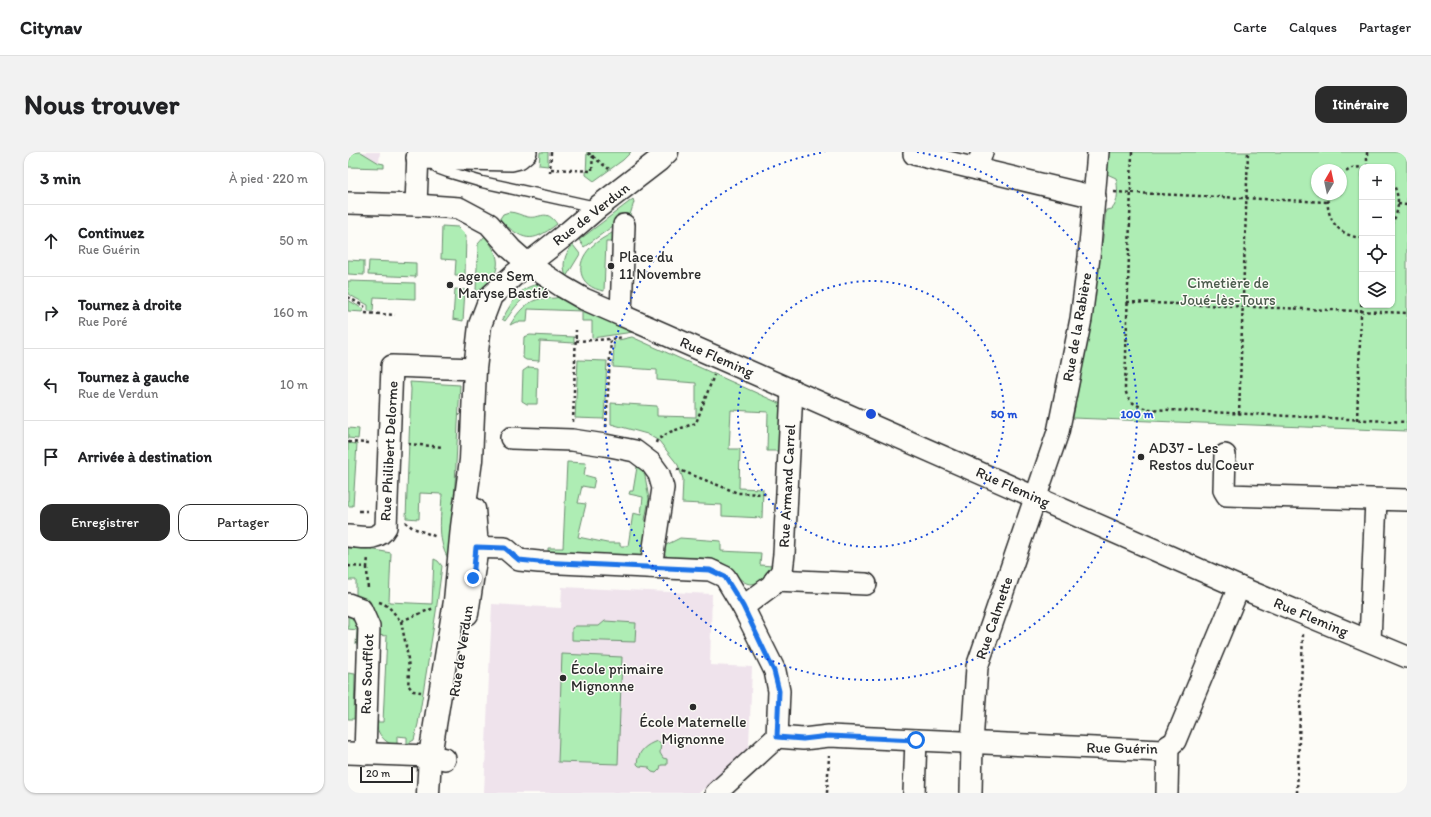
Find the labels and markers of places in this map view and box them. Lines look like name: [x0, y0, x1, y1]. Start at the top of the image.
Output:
place label: Place du 11 Novembre: [619, 248, 701, 283]
marker: Place du 11 Novembre: [606, 261, 616, 271]
place label: agence Sem Maryse Bastié: [458, 267, 549, 302]
marker: agence Sem Maryse Bastié: [445, 280, 455, 290]
centre of rings: [864, 407, 878, 421]
place label: AD37 - Les Restos du Coeur: [1149, 439, 1254, 474]
marker: AD37 - Les Restos du Coeur: [1136, 452, 1146, 462]
place label: École primaire Mignonne: [571, 660, 663, 695]
marker: École primaire Mignonne: [558, 673, 568, 683]
marker: École Maternelle Mignonne: [688, 702, 698, 712]
place label: École Maternelle Mignonne: [640, 713, 746, 748]

